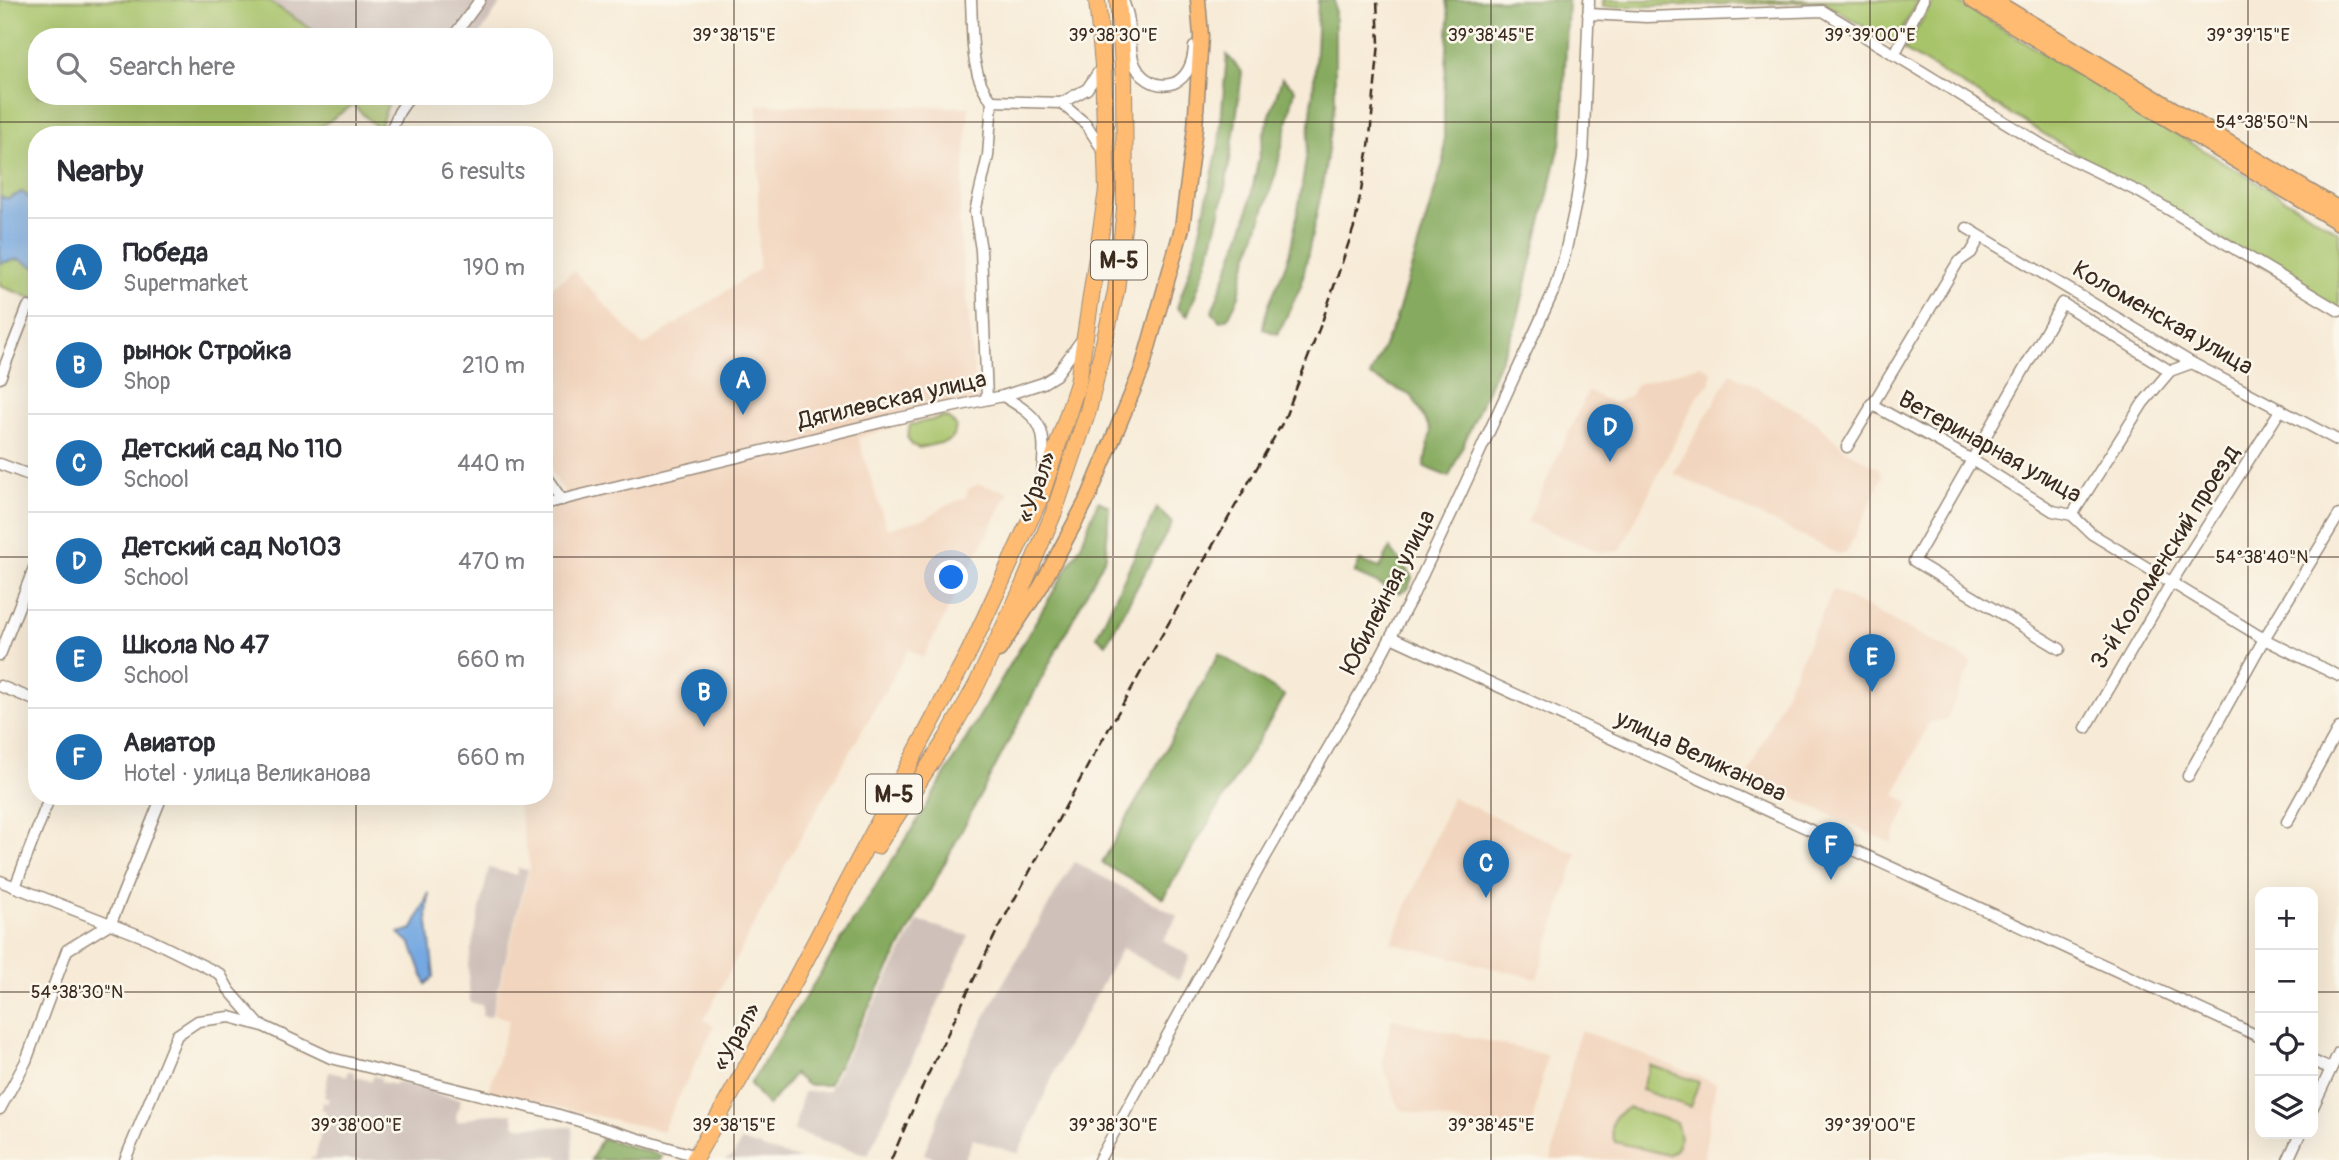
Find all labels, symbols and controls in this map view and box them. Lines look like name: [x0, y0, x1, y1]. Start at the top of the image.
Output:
text: 39°38'15"E: [692, 24, 776, 47]
text: 39°38'30"E: [1069, 24, 1157, 47]
text: 39°38'45"E: [1448, 24, 1534, 47]
text: 39°39'00"E: [1824, 24, 1916, 47]
text: 39°39'15"E: [2206, 24, 2290, 47]
search box: [28, 28, 553, 105]
icon: search: [52, 48, 90, 86]
text: Search here: [108, 51, 235, 83]
text: 54°38'50"N: [2216, 111, 2308, 134]
text: Nearby: [56, 153, 143, 190]
text: 6 results: [441, 157, 525, 186]
text: Победа: [123, 237, 208, 269]
road number: М-5: [1091, 241, 1147, 280]
text: A: [72, 253, 86, 282]
text: 190 m: [463, 253, 525, 282]
street label: Коломенская улица: [2067, 254, 2259, 382]
text: Supermarket: [123, 269, 248, 298]
text: рынок Стройка: [123, 335, 291, 367]
text: B: [72, 351, 86, 380]
text: 210 m: [462, 351, 525, 380]
pin: A: [720, 357, 766, 415]
street label: Дягилевская улица: [794, 364, 989, 436]
text: Shop: [123, 367, 171, 396]
street label: Ветеринарная улица: [1893, 385, 2087, 509]
pin: D: [1587, 404, 1633, 462]
text: Детский сад № 110: [123, 433, 343, 465]
street label: 3-й Коломенский проезд: [2084, 439, 2246, 674]
street label: «Урал»: [1011, 447, 1063, 527]
text: C: [72, 449, 86, 478]
text: 440 m: [457, 449, 525, 478]
text: School: [123, 465, 189, 494]
street label: Юбилейная улица: [1334, 505, 1442, 679]
text: Детский сад №103: [123, 531, 341, 563]
text: 54°38'40"N: [2216, 546, 2308, 569]
text: D: [72, 547, 86, 576]
text: 470 m: [458, 547, 525, 576]
your location: [934, 560, 968, 594]
text: School: [123, 563, 189, 592]
text: Школа № 47: [123, 629, 269, 661]
pin: E: [1849, 634, 1895, 692]
text: E: [73, 645, 85, 674]
text: 660 m: [457, 645, 525, 674]
text: School: [123, 661, 189, 690]
pin: B: [681, 669, 727, 727]
street label: улица Великанова: [1610, 703, 1791, 808]
text: Авиатор: [123, 727, 216, 759]
text: F: [72, 743, 86, 772]
text: 660 m: [457, 743, 525, 772]
text: Hotel · улица Великанова: [123, 759, 371, 788]
road number: М-5: [866, 774, 922, 814]
pin: F: [1808, 822, 1854, 880]
pin: C: [1463, 840, 1509, 898]
map controls: [2255, 887, 2318, 1139]
button: +: [2255, 887, 2318, 950]
button: −: [2255, 950, 2318, 1013]
text: 54°38'30"N: [31, 981, 123, 1004]
street label: «Урал»: [706, 998, 768, 1076]
button: locate: [2255, 1013, 2318, 1076]
button: layers: [2255, 1076, 2318, 1139]
text: 39°38'00"E: [310, 1114, 402, 1137]
text: 39°38'15"E: [692, 1114, 776, 1137]
text: 39°38'30"E: [1069, 1114, 1157, 1137]
text: 39°38'45"E: [1448, 1114, 1534, 1137]
text: 39°39'00"E: [1824, 1114, 1916, 1137]

